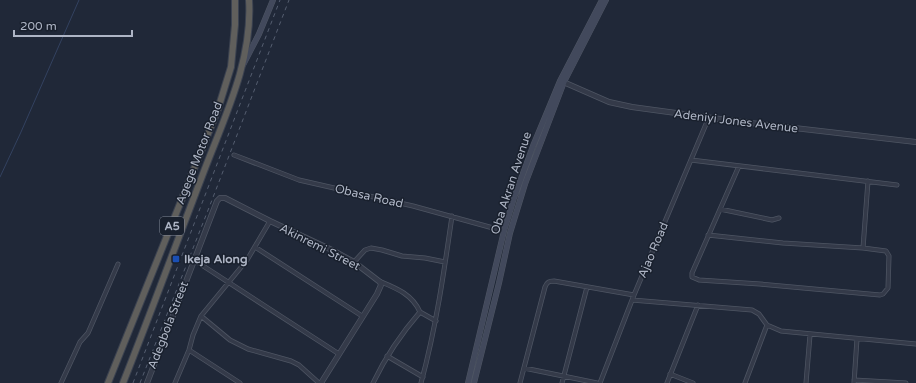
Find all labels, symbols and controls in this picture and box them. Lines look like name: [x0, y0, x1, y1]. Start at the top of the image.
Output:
scale bar: [14, 12, 132, 38]
text: 200 m: [20, 19, 57, 33]
street label: Agege Motor Road: [173, 100, 225, 206]
street label: Adeniyi Jones Avenue: [673, 106, 799, 136]
street label: Oba Akran Avenue: [488, 130, 534, 236]
street label: Obasa Road: [333, 181, 405, 211]
road number: A5: [160, 217, 184, 235]
street label: Ajao Road: [635, 220, 671, 280]
street label: Akinremi Street: [277, 221, 363, 273]
place label: Ikeja Along: [184, 252, 247, 267]
marker: Ikeja Along: [171, 254, 181, 264]
street label: Adegbola Street: [145, 279, 191, 371]

